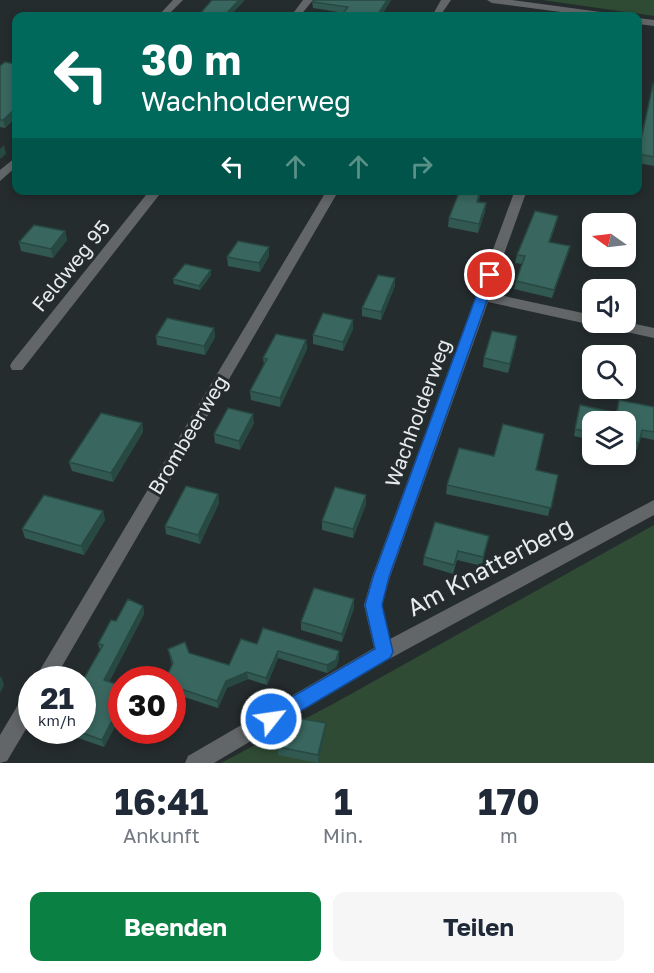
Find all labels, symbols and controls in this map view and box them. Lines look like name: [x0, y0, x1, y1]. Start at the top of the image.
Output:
text: 30 m: [141, 34, 241, 84]
icon: left: [42, 36, 120, 114]
text: Wachholderweg: [141, 85, 351, 117]
icon: left: [216, 150, 249, 183]
icon: ahead: [279, 150, 312, 183]
icon: ahead: [342, 150, 375, 183]
icon: right: [405, 150, 438, 183]
north arrow: [582, 213, 636, 267]
map controls: [582, 213, 636, 465]
street label: Feldweg 95: [26, 215, 114, 316]
pin: [464, 249, 515, 300]
icon: arrive: [473, 258, 506, 291]
button: sound: [582, 279, 636, 333]
street label: Wachholderweg: [379, 336, 455, 490]
button: search: [582, 345, 636, 399]
street label: Brombeerweg: [142, 371, 232, 498]
button: layers: [582, 411, 636, 465]
street label: Am Knatterberg: [402, 510, 577, 621]
speed limit sign: 30: [108, 666, 186, 744]
text: 21: [40, 680, 74, 716]
position arrow: [239, 687, 303, 751]
text: km/h: [38, 711, 76, 729]
text: 16:41: [114, 780, 208, 823]
text: 1: [334, 780, 352, 823]
text: 170: [478, 780, 540, 823]
text: Ankunft: [123, 823, 200, 847]
text: Min.: [323, 823, 364, 847]
text: m: [500, 823, 518, 847]
button: Beenden: [30, 892, 321, 961]
button: Teilen: [333, 892, 624, 961]

